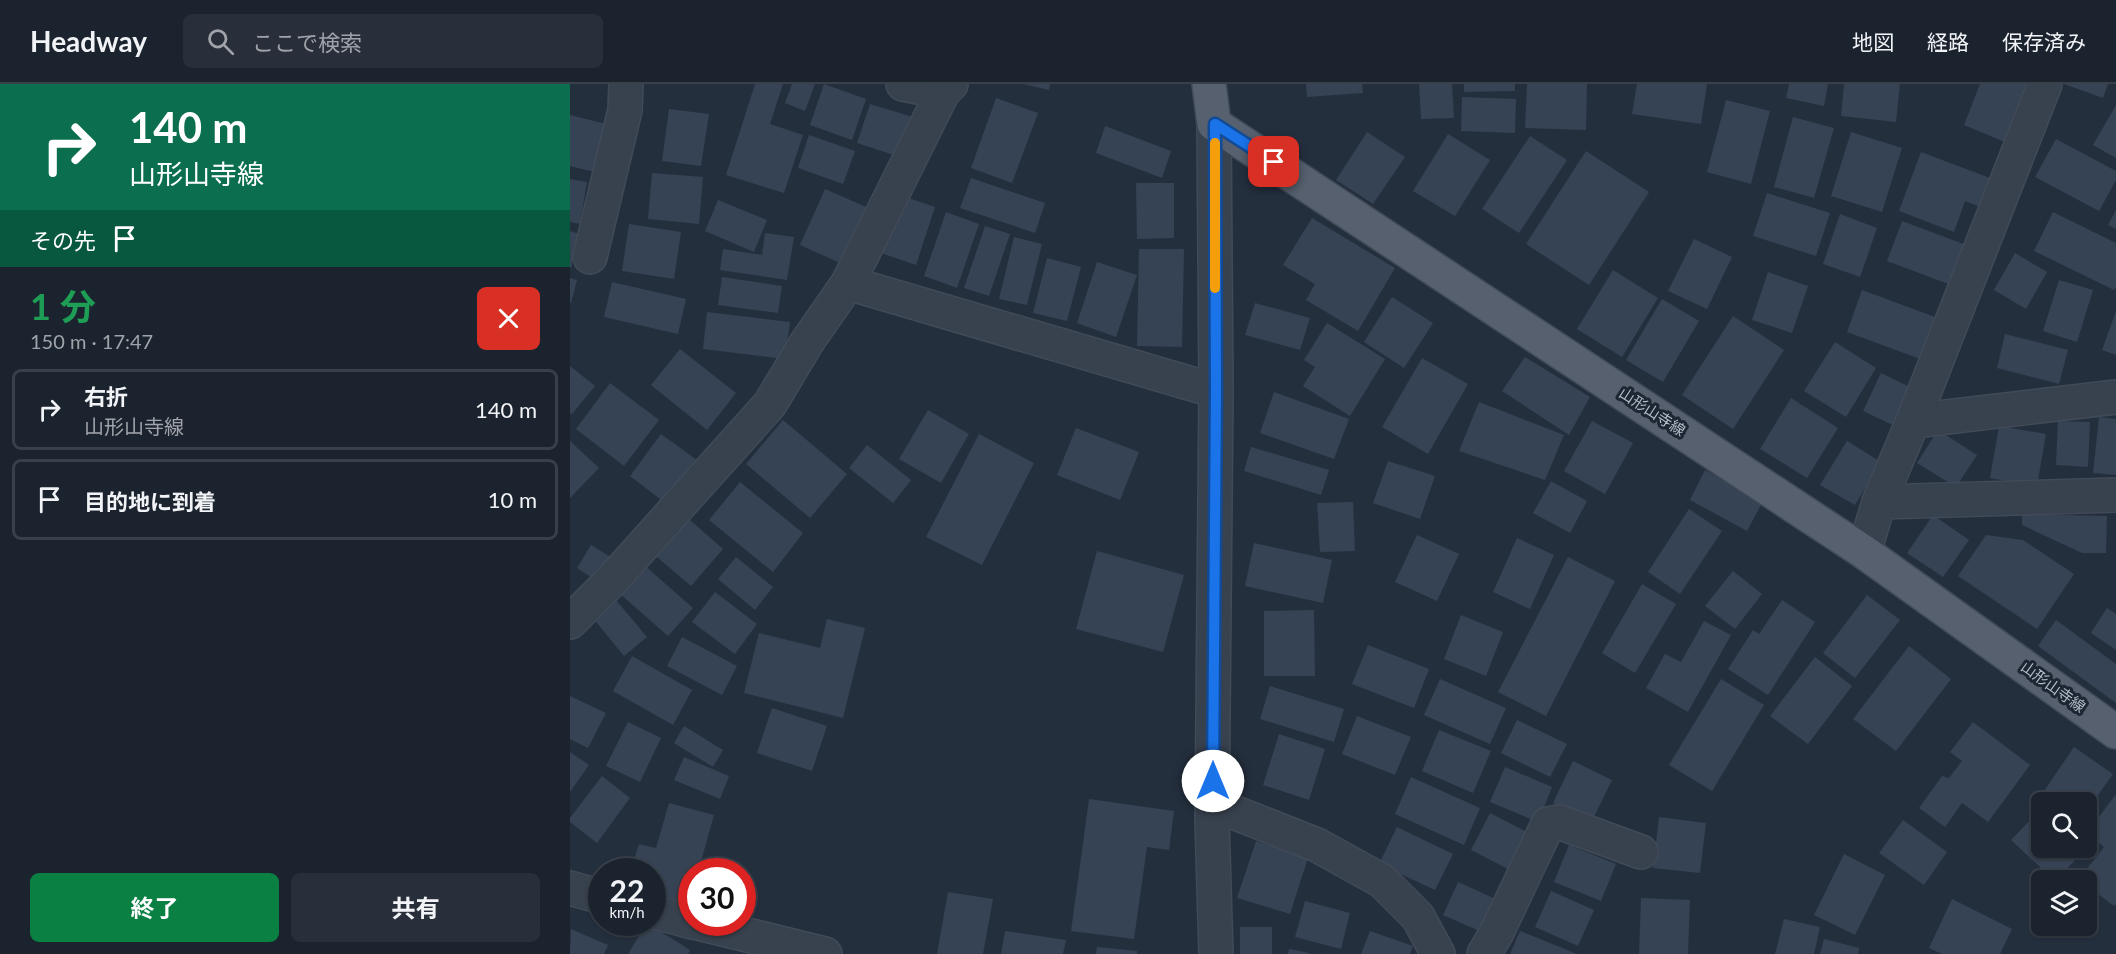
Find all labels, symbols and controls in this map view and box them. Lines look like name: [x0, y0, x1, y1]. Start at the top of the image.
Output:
search box: [183, 14, 603, 68]
text: Headway: [30, 24, 147, 58]
icon: search: [204, 25, 237, 58]
text: ここで検索: [252, 29, 362, 56]
text: 地図: [1852, 29, 1894, 54]
text: 経路: [1927, 29, 1969, 54]
text: 保存済み: [2002, 29, 2086, 54]
text: 140 m: [129, 102, 247, 152]
icon: right: [30, 108, 108, 186]
pin: [1248, 136, 1299, 187]
icon: arrive: [1257, 145, 1290, 178]
text: 山形山寺線: [129, 157, 264, 190]
icon: arrive: [108, 222, 141, 255]
text: その先: [30, 227, 96, 254]
text: 1 分: [30, 284, 96, 328]
button: close: [477, 287, 540, 350]
text: 150 m · 17:47: [30, 329, 153, 353]
text: 右折: [84, 383, 128, 410]
street label: 山形山寺線: [1616, 383, 1689, 439]
icon: right: [33, 393, 66, 426]
text: 140 m: [475, 396, 537, 423]
text: 山形山寺線: [84, 414, 184, 438]
icon: arrive: [33, 483, 66, 516]
text: 10 m: [488, 486, 537, 513]
text: 目的地に到着: [84, 488, 216, 515]
street label: 山形山寺線: [2018, 657, 2089, 716]
position arrow: [1181, 749, 1245, 813]
map controls: [2031, 792, 2097, 936]
button: search: [2031, 792, 2097, 858]
speed limit sign: 30: [678, 858, 756, 936]
button: layers: [2031, 870, 2097, 936]
text: 22: [610, 872, 644, 908]
button: 終了: [30, 873, 279, 942]
button: 共有: [291, 873, 540, 942]
text: km/h: [609, 903, 645, 921]

